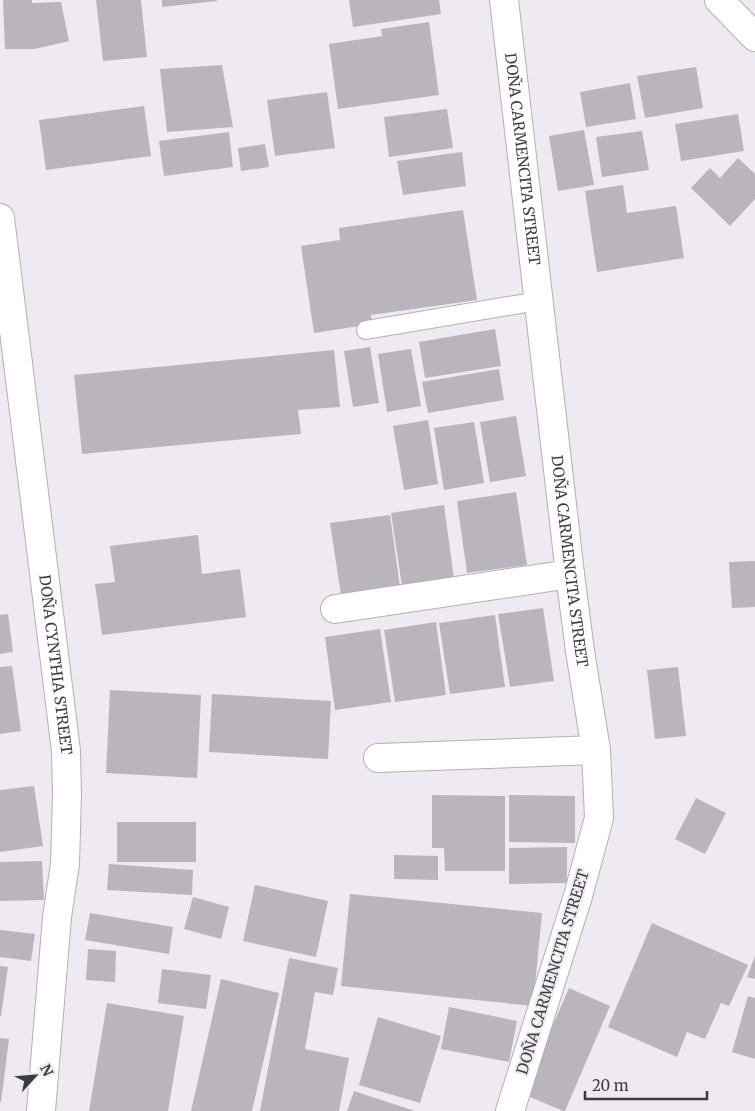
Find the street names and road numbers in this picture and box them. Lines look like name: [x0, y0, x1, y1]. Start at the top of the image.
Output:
street label: DOÑA CARMENCITA STREET: [501, 52, 544, 267]
street label: DOÑA CARMENCITA STREET: [547, 454, 593, 669]
street label: DOÑA CYNTHIA STREET: [35, 573, 76, 756]
street label: DOÑA CARMENCITA STREET: [512, 867, 593, 1077]

